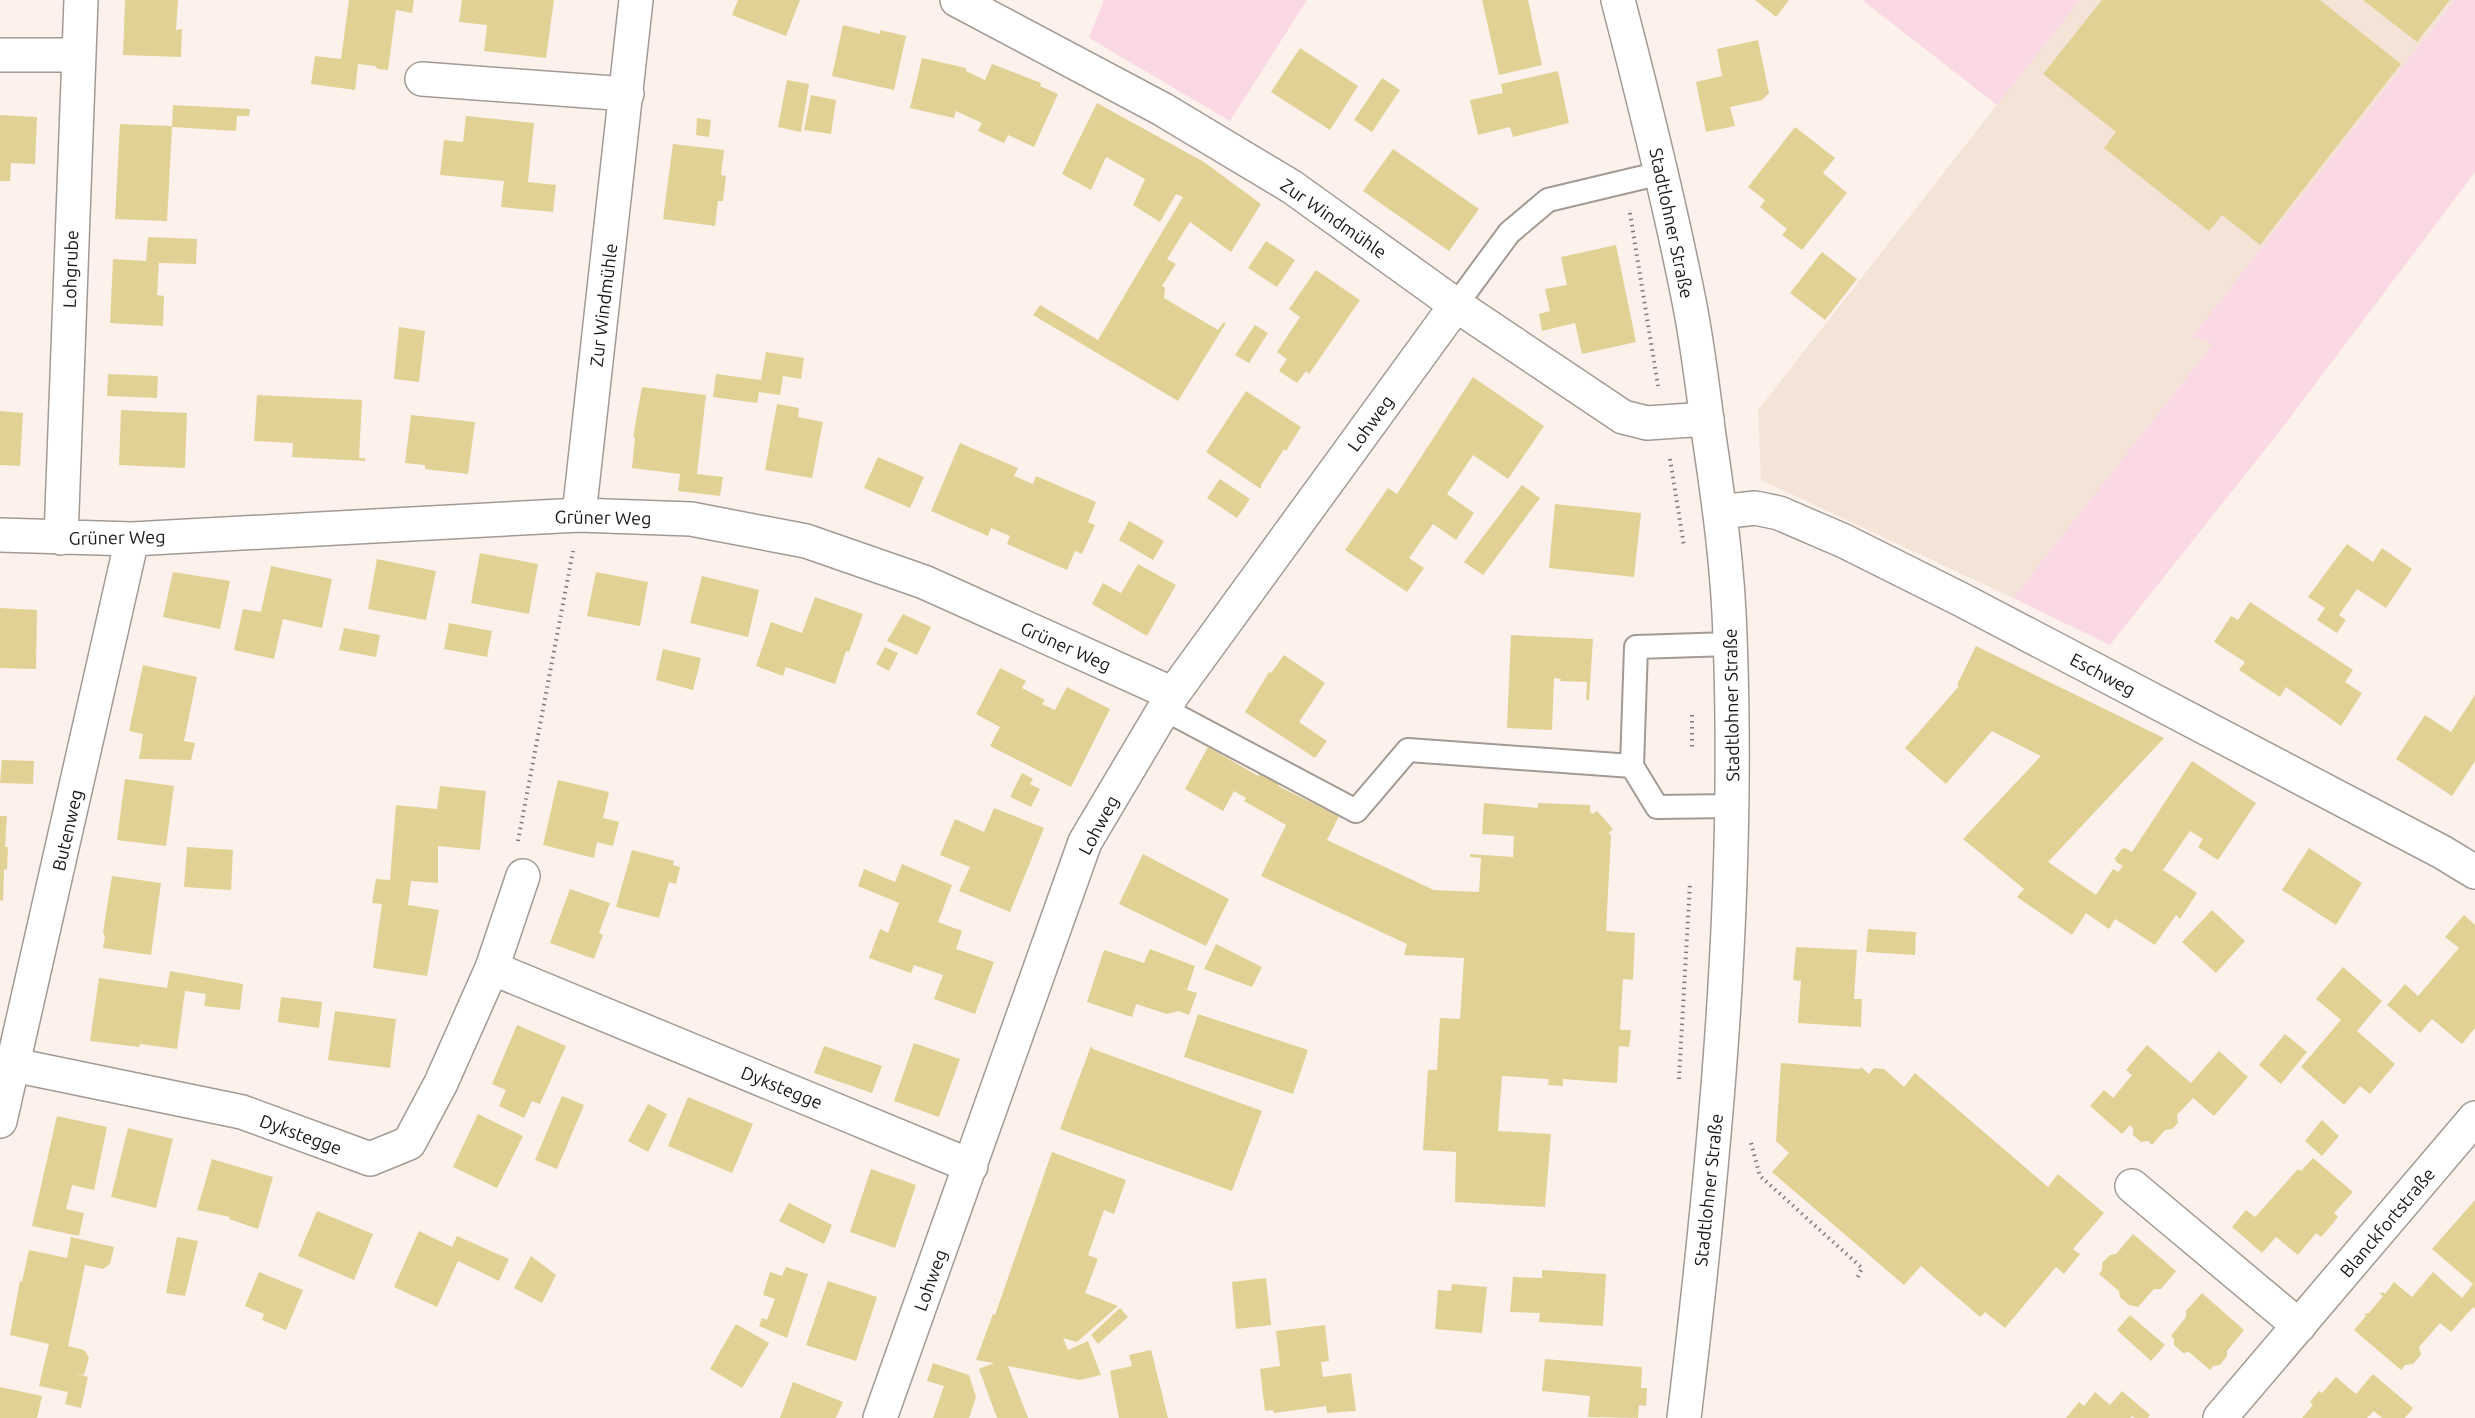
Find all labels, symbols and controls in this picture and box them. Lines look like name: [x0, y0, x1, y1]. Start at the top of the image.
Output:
street label: Stadtlohner Straße: [1646, 146, 1698, 300]
street label: Zur Windmühle: [1277, 174, 1391, 262]
street label: Lohgrube: [59, 230, 81, 308]
street label: Zur Windmühle: [586, 242, 620, 368]
street label: Lohweg: [1343, 391, 1397, 455]
street label: Grüner Weg: [554, 506, 652, 528]
street label: Grüner Weg: [68, 526, 166, 548]
street label: Grüner Weg: [1018, 617, 1114, 675]
street label: Stadtlohner Straße: [1720, 628, 1742, 782]
street label: Eschweg: [2067, 649, 2139, 699]
street label: Butenweg: [48, 787, 86, 873]
street label: Lohweg: [1074, 792, 1122, 858]
street label: Dykstegge: [738, 1062, 826, 1112]
street label: Dykstegge: [257, 1110, 345, 1158]
street label: Stadtlohner Straße: [1690, 1113, 1726, 1267]
street label: Blanckfortstraße: [2336, 1163, 2438, 1281]
street label: Lohweg: [910, 1246, 950, 1314]

